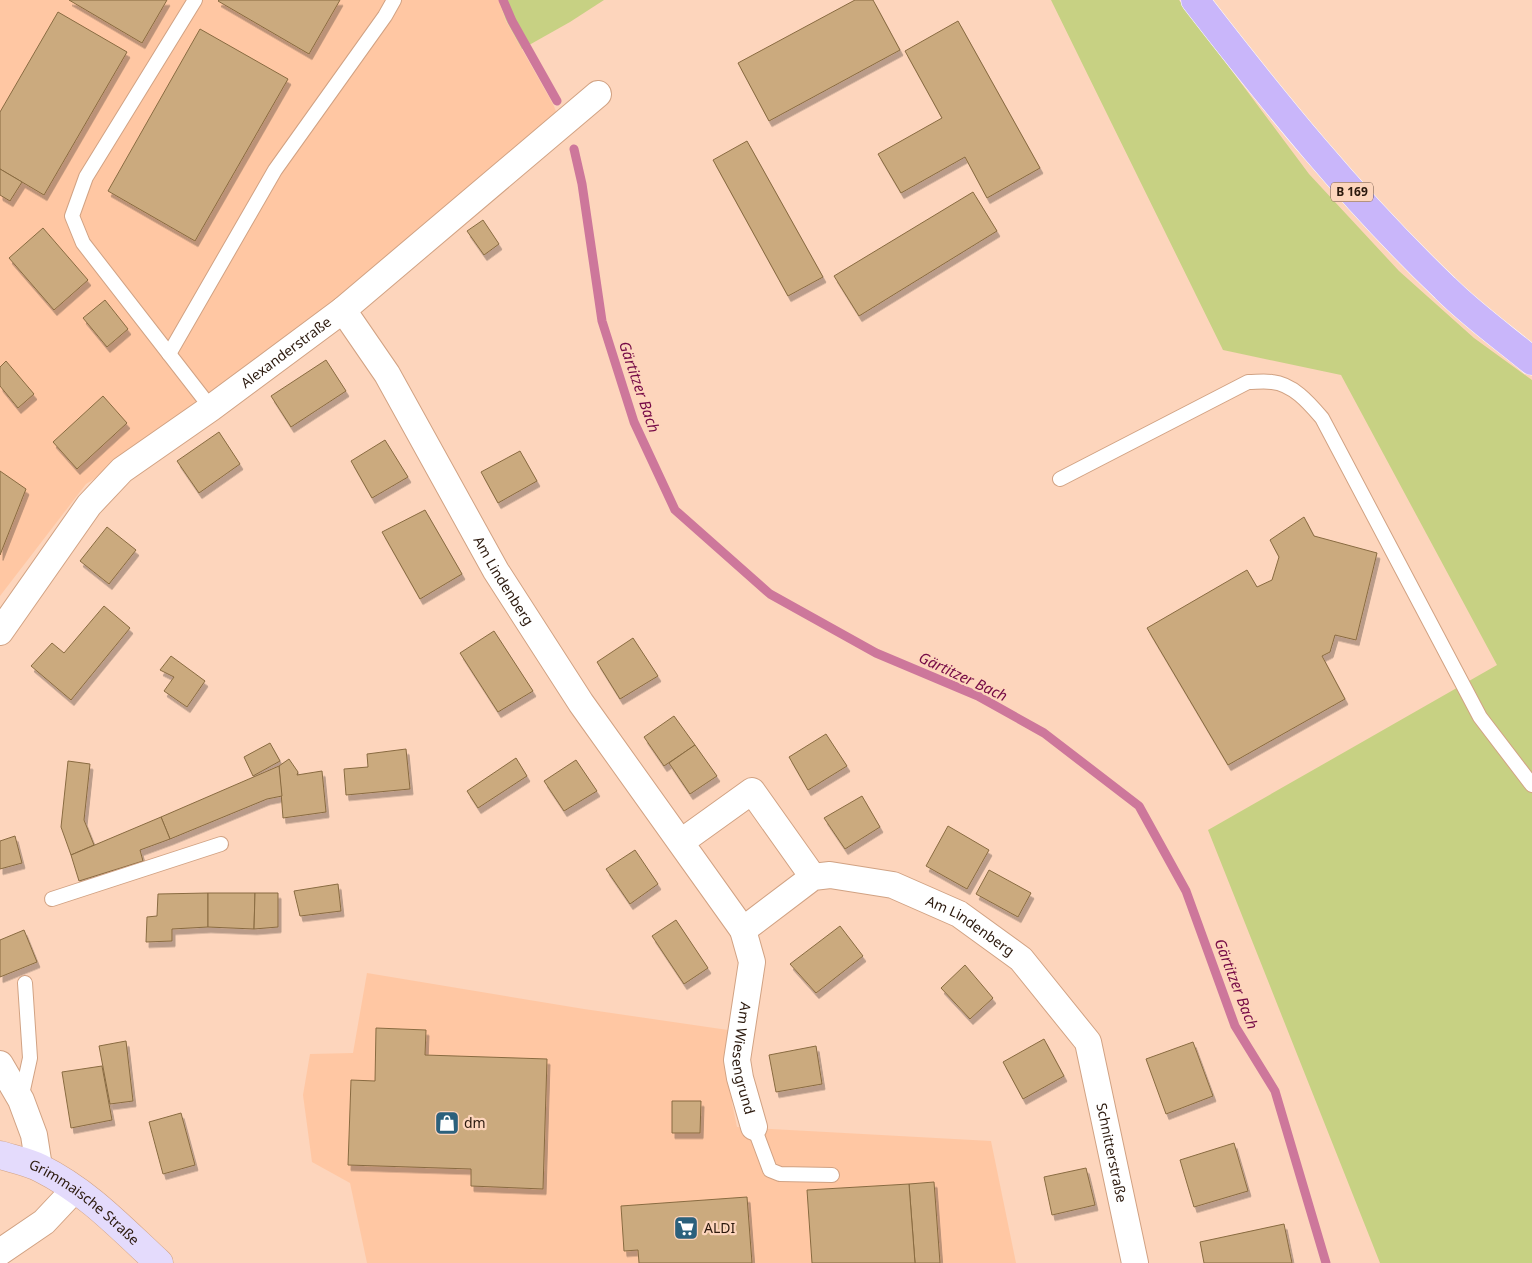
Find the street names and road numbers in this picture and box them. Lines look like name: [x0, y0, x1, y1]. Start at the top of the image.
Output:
road number: B 169: [1331, 182, 1373, 202]
street label: Alexanderstraße: [236, 312, 335, 392]
street label: Am Lindenberg: [470, 533, 538, 629]
street label: Am Lindenberg: [923, 891, 1018, 960]
street label: Am Wiesengrund: [728, 1001, 760, 1116]
street label: Schnitterstraße: [1092, 1101, 1132, 1204]
street label: Grimmaische Straße: [27, 1154, 144, 1249]

